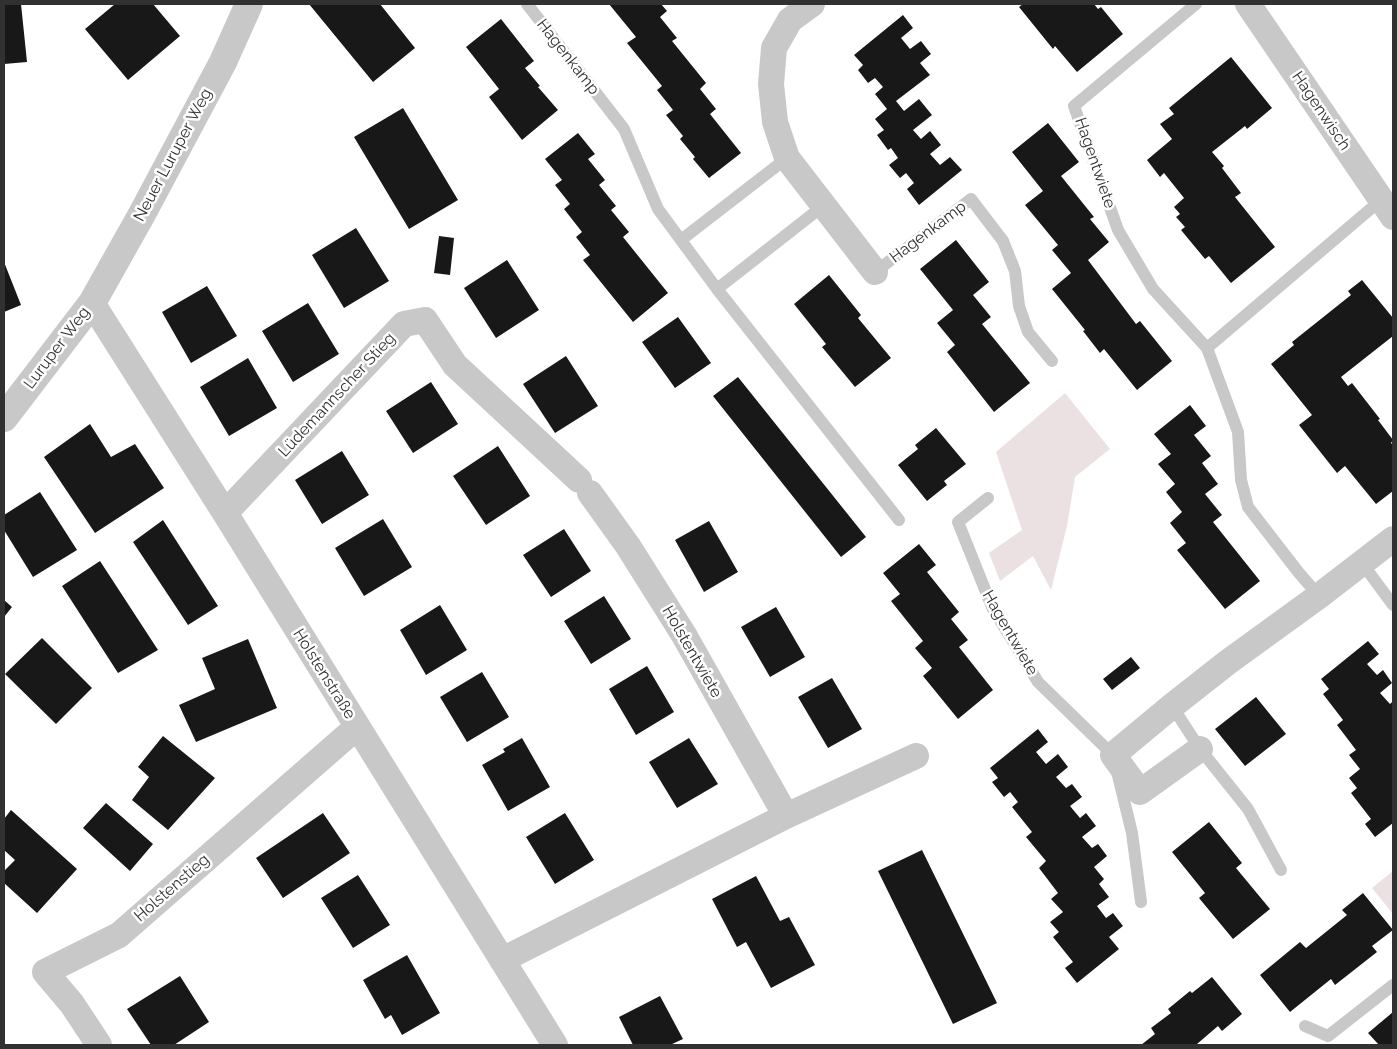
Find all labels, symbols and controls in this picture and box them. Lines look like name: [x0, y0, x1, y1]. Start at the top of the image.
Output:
street label: Hagenkamp: [532, 15, 604, 99]
street label: Hagenwisch: [1288, 68, 1354, 154]
street label: Neuer Luruper Weg: [130, 85, 216, 225]
street label: Hagentwiete: [1070, 115, 1120, 211]
street label: Hagenkamp: [886, 197, 970, 267]
street label: Luruper Weg: [20, 303, 94, 393]
street label: Lüdemannscher Stieg: [274, 329, 400, 461]
street label: Hagentwiete: [978, 587, 1042, 679]
street label: Holstentwiete: [658, 603, 726, 701]
street label: Holstenstraße: [289, 625, 359, 723]
street label: Holstenstieg: [131, 850, 213, 926]

